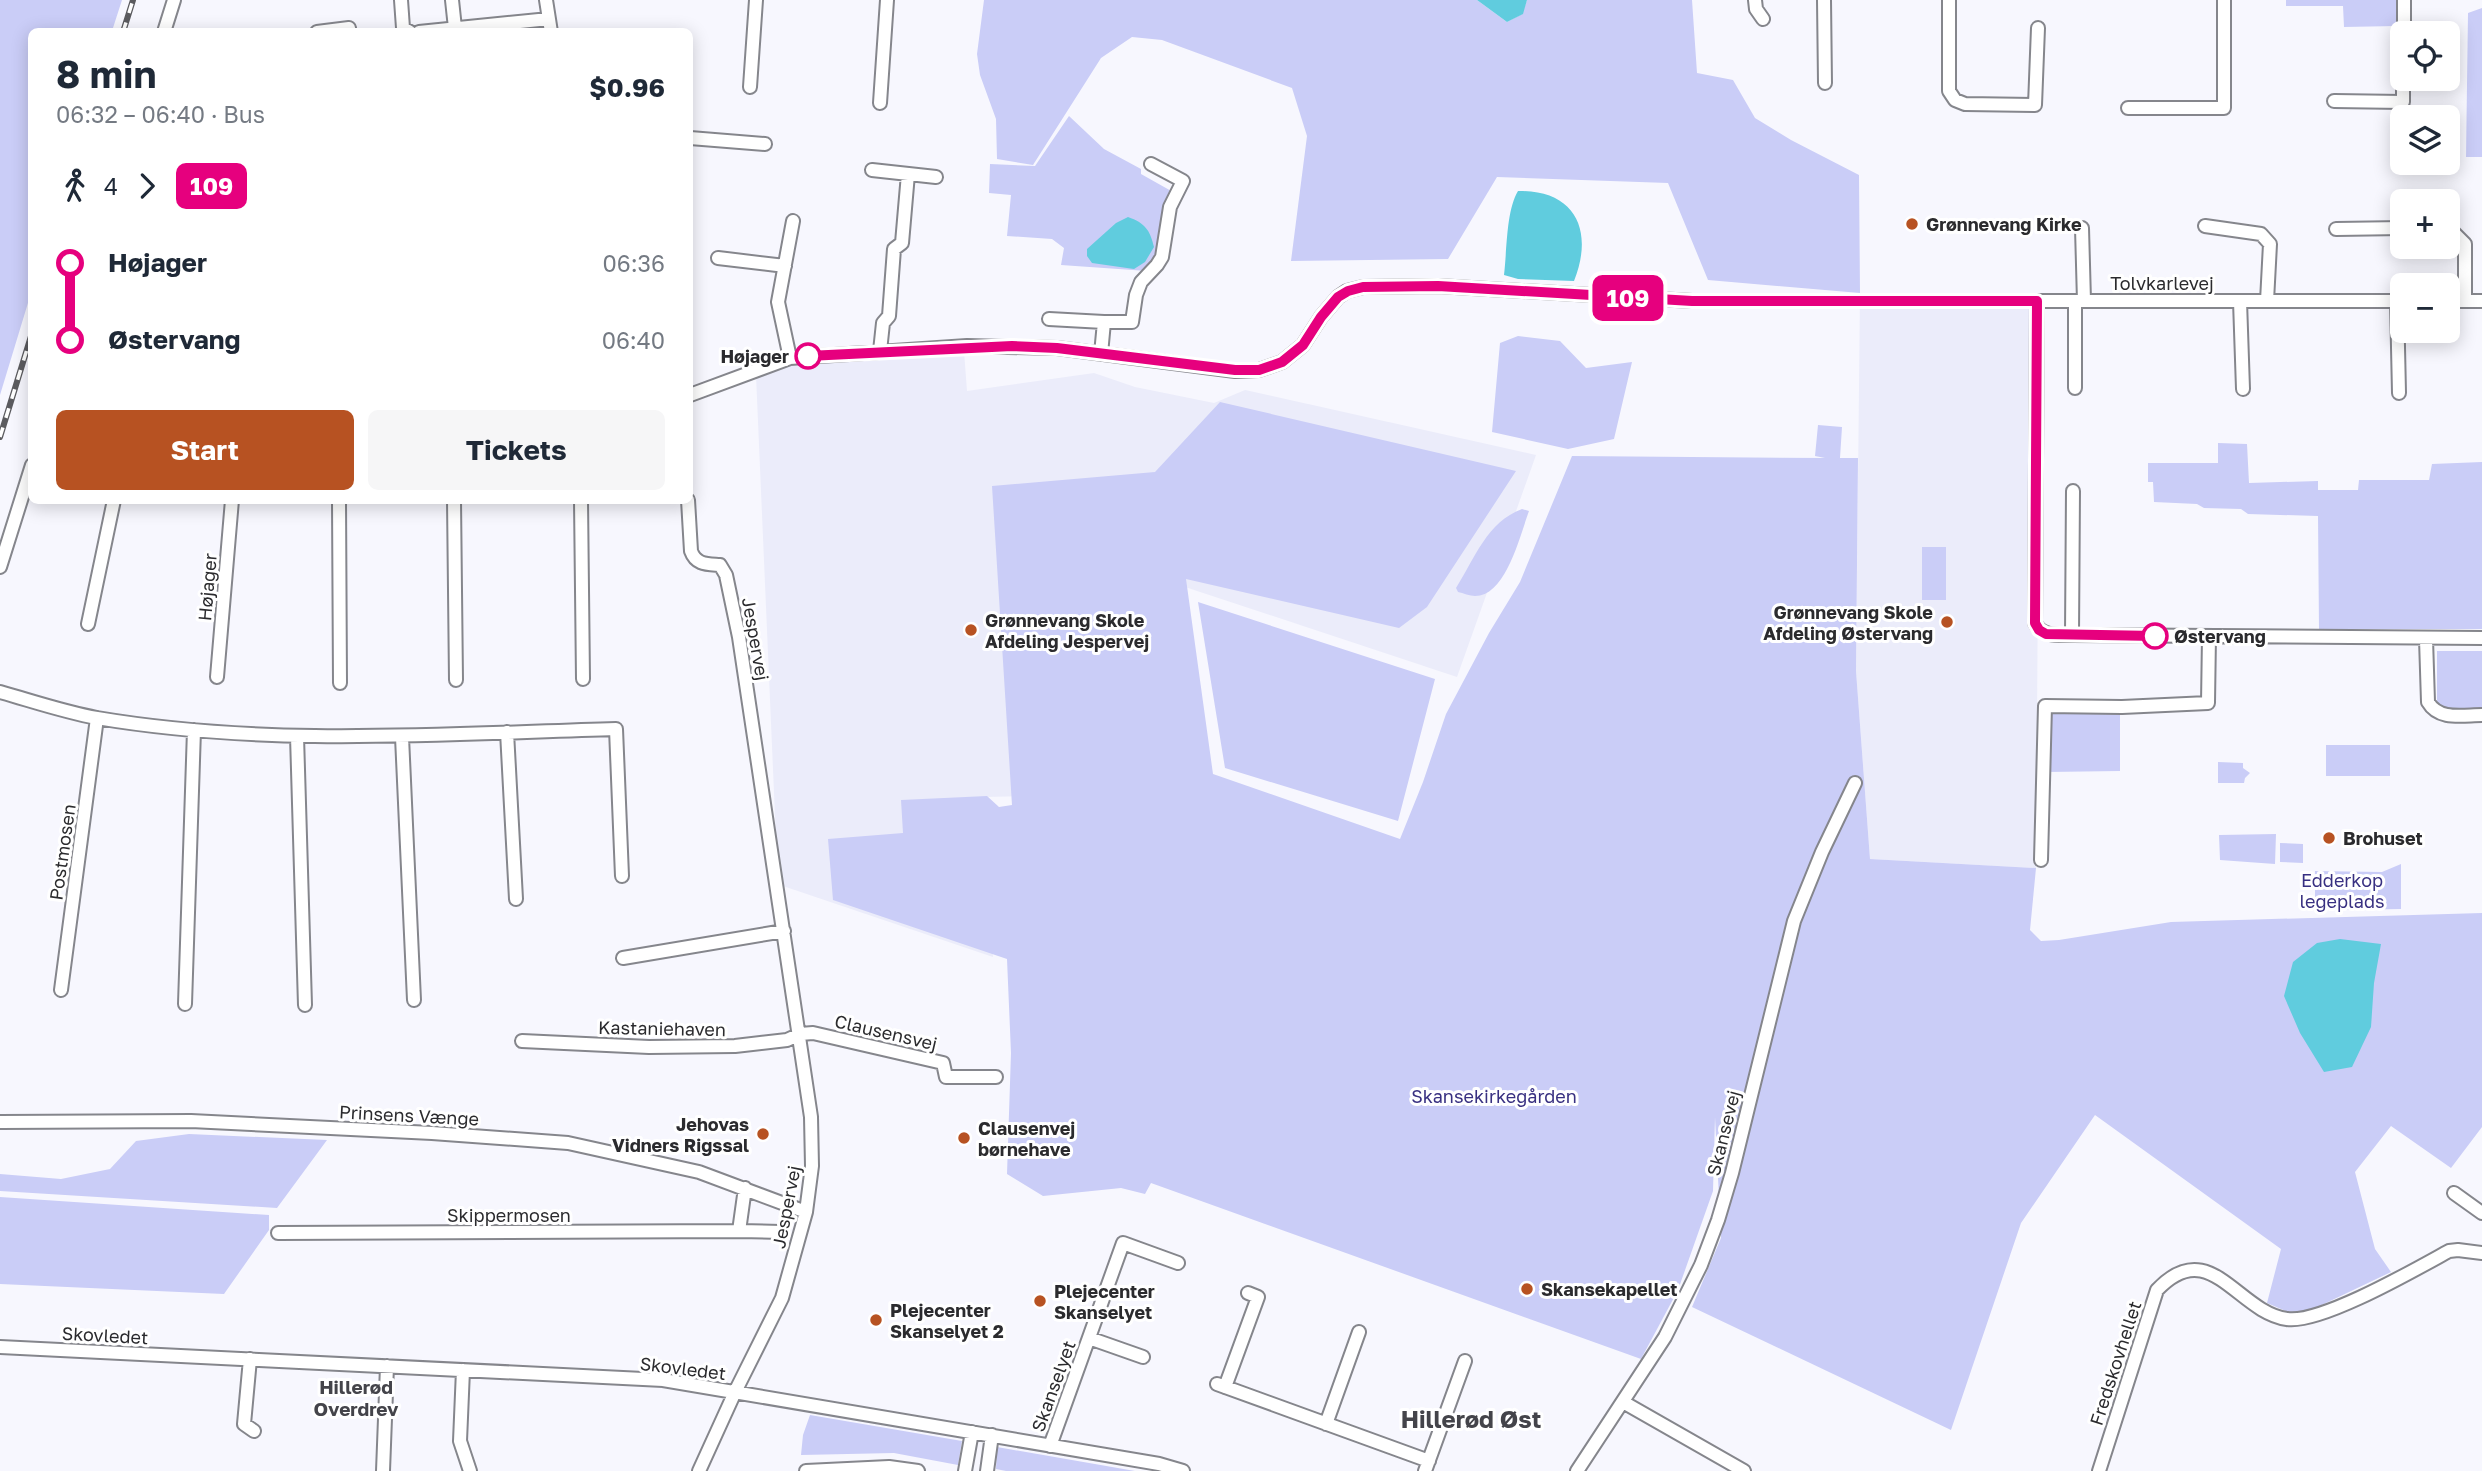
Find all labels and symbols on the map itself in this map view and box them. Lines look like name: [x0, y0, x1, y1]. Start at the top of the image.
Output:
place label: Grønnevang Kirke: [1926, 213, 2082, 235]
marker: Grønnevang Kirke: [1904, 216, 1920, 232]
street label: Tolvkarlevej: [2110, 272, 2214, 294]
line badge: 109: [1588, 275, 1668, 321]
marker: Højager: [795, 343, 821, 369]
place label: Højager: [720, 345, 789, 367]
street label: Højager: [193, 552, 221, 622]
street label: Jespervej: [738, 596, 774, 682]
place label: Grønnevang Skole Afdeling Østervang: [1763, 601, 1933, 644]
place label: Grønnevang Skole Afdeling Jespervej: [985, 609, 1149, 652]
marker: Grønnevang Skole Afdeling Østervang: [1939, 614, 1955, 630]
marker: Grønnevang Skole Afdeling Jespervej: [963, 622, 979, 638]
marker: Østervang: [2142, 623, 2168, 649]
place label: Østervang: [2174, 625, 2266, 647]
street label: Postmosen: [44, 802, 80, 902]
place label: Brohuset: [2343, 827, 2423, 849]
marker: Brohuset: [2321, 830, 2337, 846]
park label: Edderkop legeplads: [2299, 869, 2385, 912]
street label: Clausensvej: [833, 1010, 939, 1054]
street label: Kastaniehaven: [598, 1016, 726, 1040]
park label: Skansekirkegården: [1411, 1085, 1577, 1107]
street label: Skansevej: [1702, 1088, 1744, 1178]
street label: Prinsens Vænge: [338, 1100, 480, 1130]
place label: Jehovas Vidners Rigssal: [612, 1113, 749, 1156]
place label: Clausenvej børnehave: [978, 1117, 1075, 1160]
marker: Jehovas Vidners Rigssal: [755, 1126, 771, 1142]
marker: Clausenvej børnehave: [956, 1130, 972, 1146]
street label: Jespervej: [767, 1164, 805, 1250]
street label: Skippermosen: [447, 1204, 571, 1226]
place label: Skansekapellet: [1541, 1278, 1677, 1300]
place label: Plejecenter Skanselyet: [1054, 1280, 1155, 1323]
marker: Skansekapellet: [1519, 1281, 1535, 1297]
marker: Plejecenter Skanselyet: [1032, 1293, 1048, 1309]
street label: Fredskovhellet: [2085, 1298, 2145, 1428]
place label: Plejecenter Skanselyet 2: [890, 1299, 1004, 1342]
marker: Plejecenter Skanselyet 2: [868, 1312, 884, 1328]
street label: Skovledet: [61, 1322, 149, 1348]
street label: Skanselyet: [1026, 1337, 1080, 1435]
street label: Skovledet: [639, 1352, 727, 1384]
district label: Hillerød Overdrev: [313, 1375, 399, 1420]
district label: Hillerød Øst: [1401, 1404, 1541, 1433]

